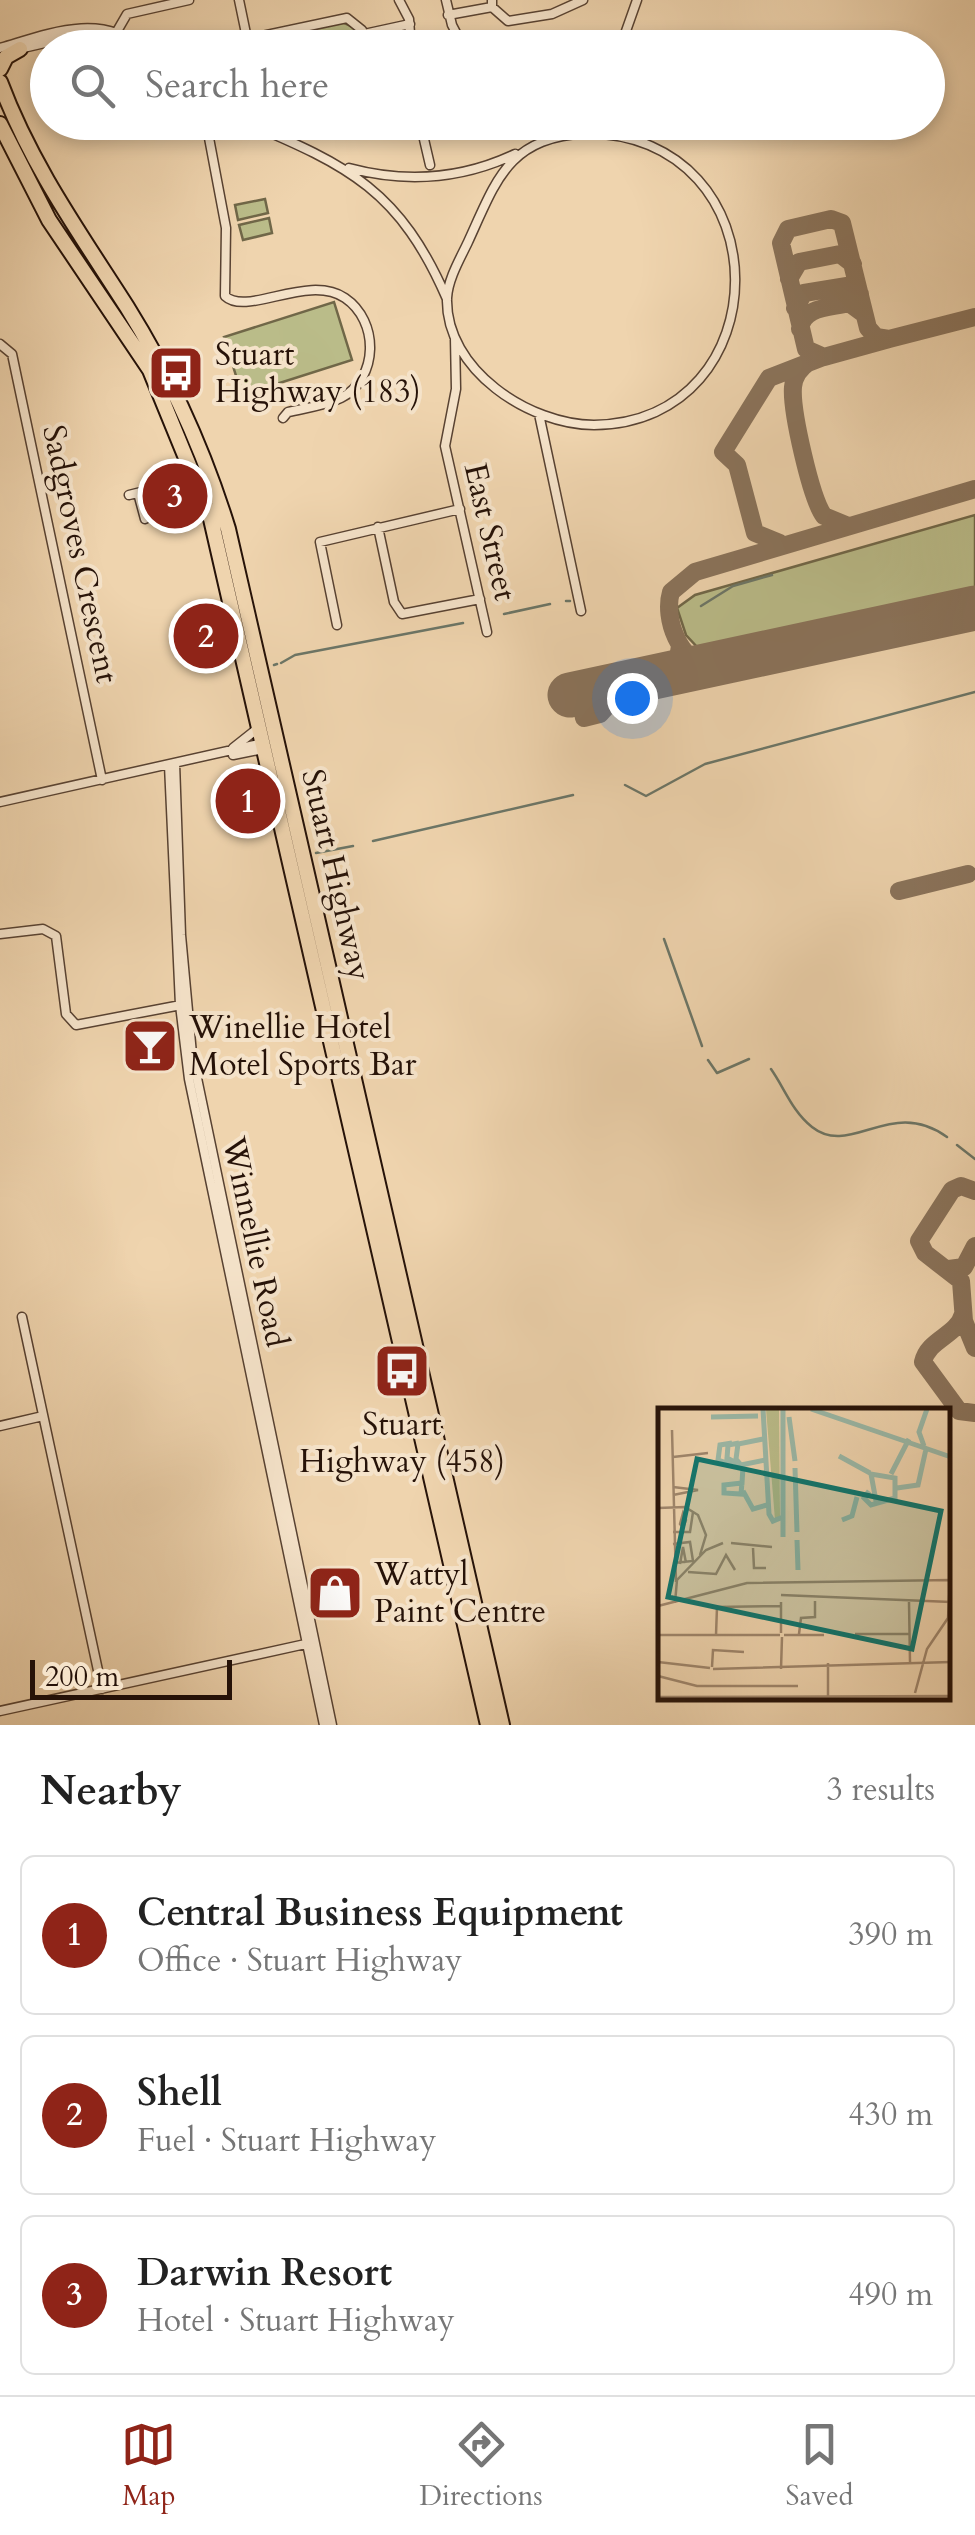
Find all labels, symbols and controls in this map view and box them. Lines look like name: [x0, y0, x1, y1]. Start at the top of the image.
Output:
search box: [30, 30, 945, 140]
icon: search: [65, 58, 120, 113]
text: Search here: [145, 59, 329, 111]
place label: Stuart Highway (183): [215, 333, 421, 414]
bus stop icon: Stuart Highway (183): [146, 343, 206, 403]
street label: Sadgroves Crescent: [31, 421, 129, 687]
pin: 3: [142, 458, 208, 534]
street label: East Street: [453, 459, 527, 605]
pin: 2: [174, 598, 238, 674]
your location: [607, 673, 658, 724]
pin: 1: [216, 764, 280, 838]
street label: Stuart Highway: [290, 765, 382, 985]
place label: Winellie Hotel Motel Sports Bar: [188, 1006, 417, 1087]
bar icon: Winellie Hotel Motel Sports Bar: [120, 1016, 180, 1076]
street label: Winnellie Road: [211, 1132, 299, 1351]
bus stop icon: Stuart Highway (458): [372, 1341, 432, 1401]
place label: Stuart Highway (458): [299, 1403, 505, 1484]
inset map: [658, 1408, 950, 1700]
place label: Wattyl Paint Centre: [373, 1553, 546, 1634]
shop icon: Wattyl Paint Centre: [305, 1563, 365, 1623]
scale bar: [30, 1655, 232, 1700]
text: 200 m: [45, 1658, 119, 1696]
text: Nearby: [40, 1762, 182, 1819]
text: 3 results: [827, 1768, 935, 1812]
text: Central Business Equipment: [137, 1887, 623, 1939]
text: 1: [66, 1913, 83, 1957]
text: 390 m: [848, 1913, 933, 1957]
text: Office · Stuart Highway: [137, 1939, 462, 1983]
text: Shell: [137, 2067, 222, 2119]
text: 2: [66, 2093, 83, 2137]
text: 430 m: [848, 2093, 933, 2137]
text: Fuel · Stuart Highway: [137, 2119, 436, 2163]
text: Darwin Resort: [137, 2247, 392, 2299]
text: 3: [66, 2273, 83, 2317]
text: 490 m: [848, 2273, 933, 2317]
text: Hotel · Stuart Highway: [137, 2299, 455, 2343]
tab: Map: [121, 2417, 176, 2515]
tab: Directions: [419, 2417, 543, 2515]
tab: Saved: [786, 2417, 854, 2515]

